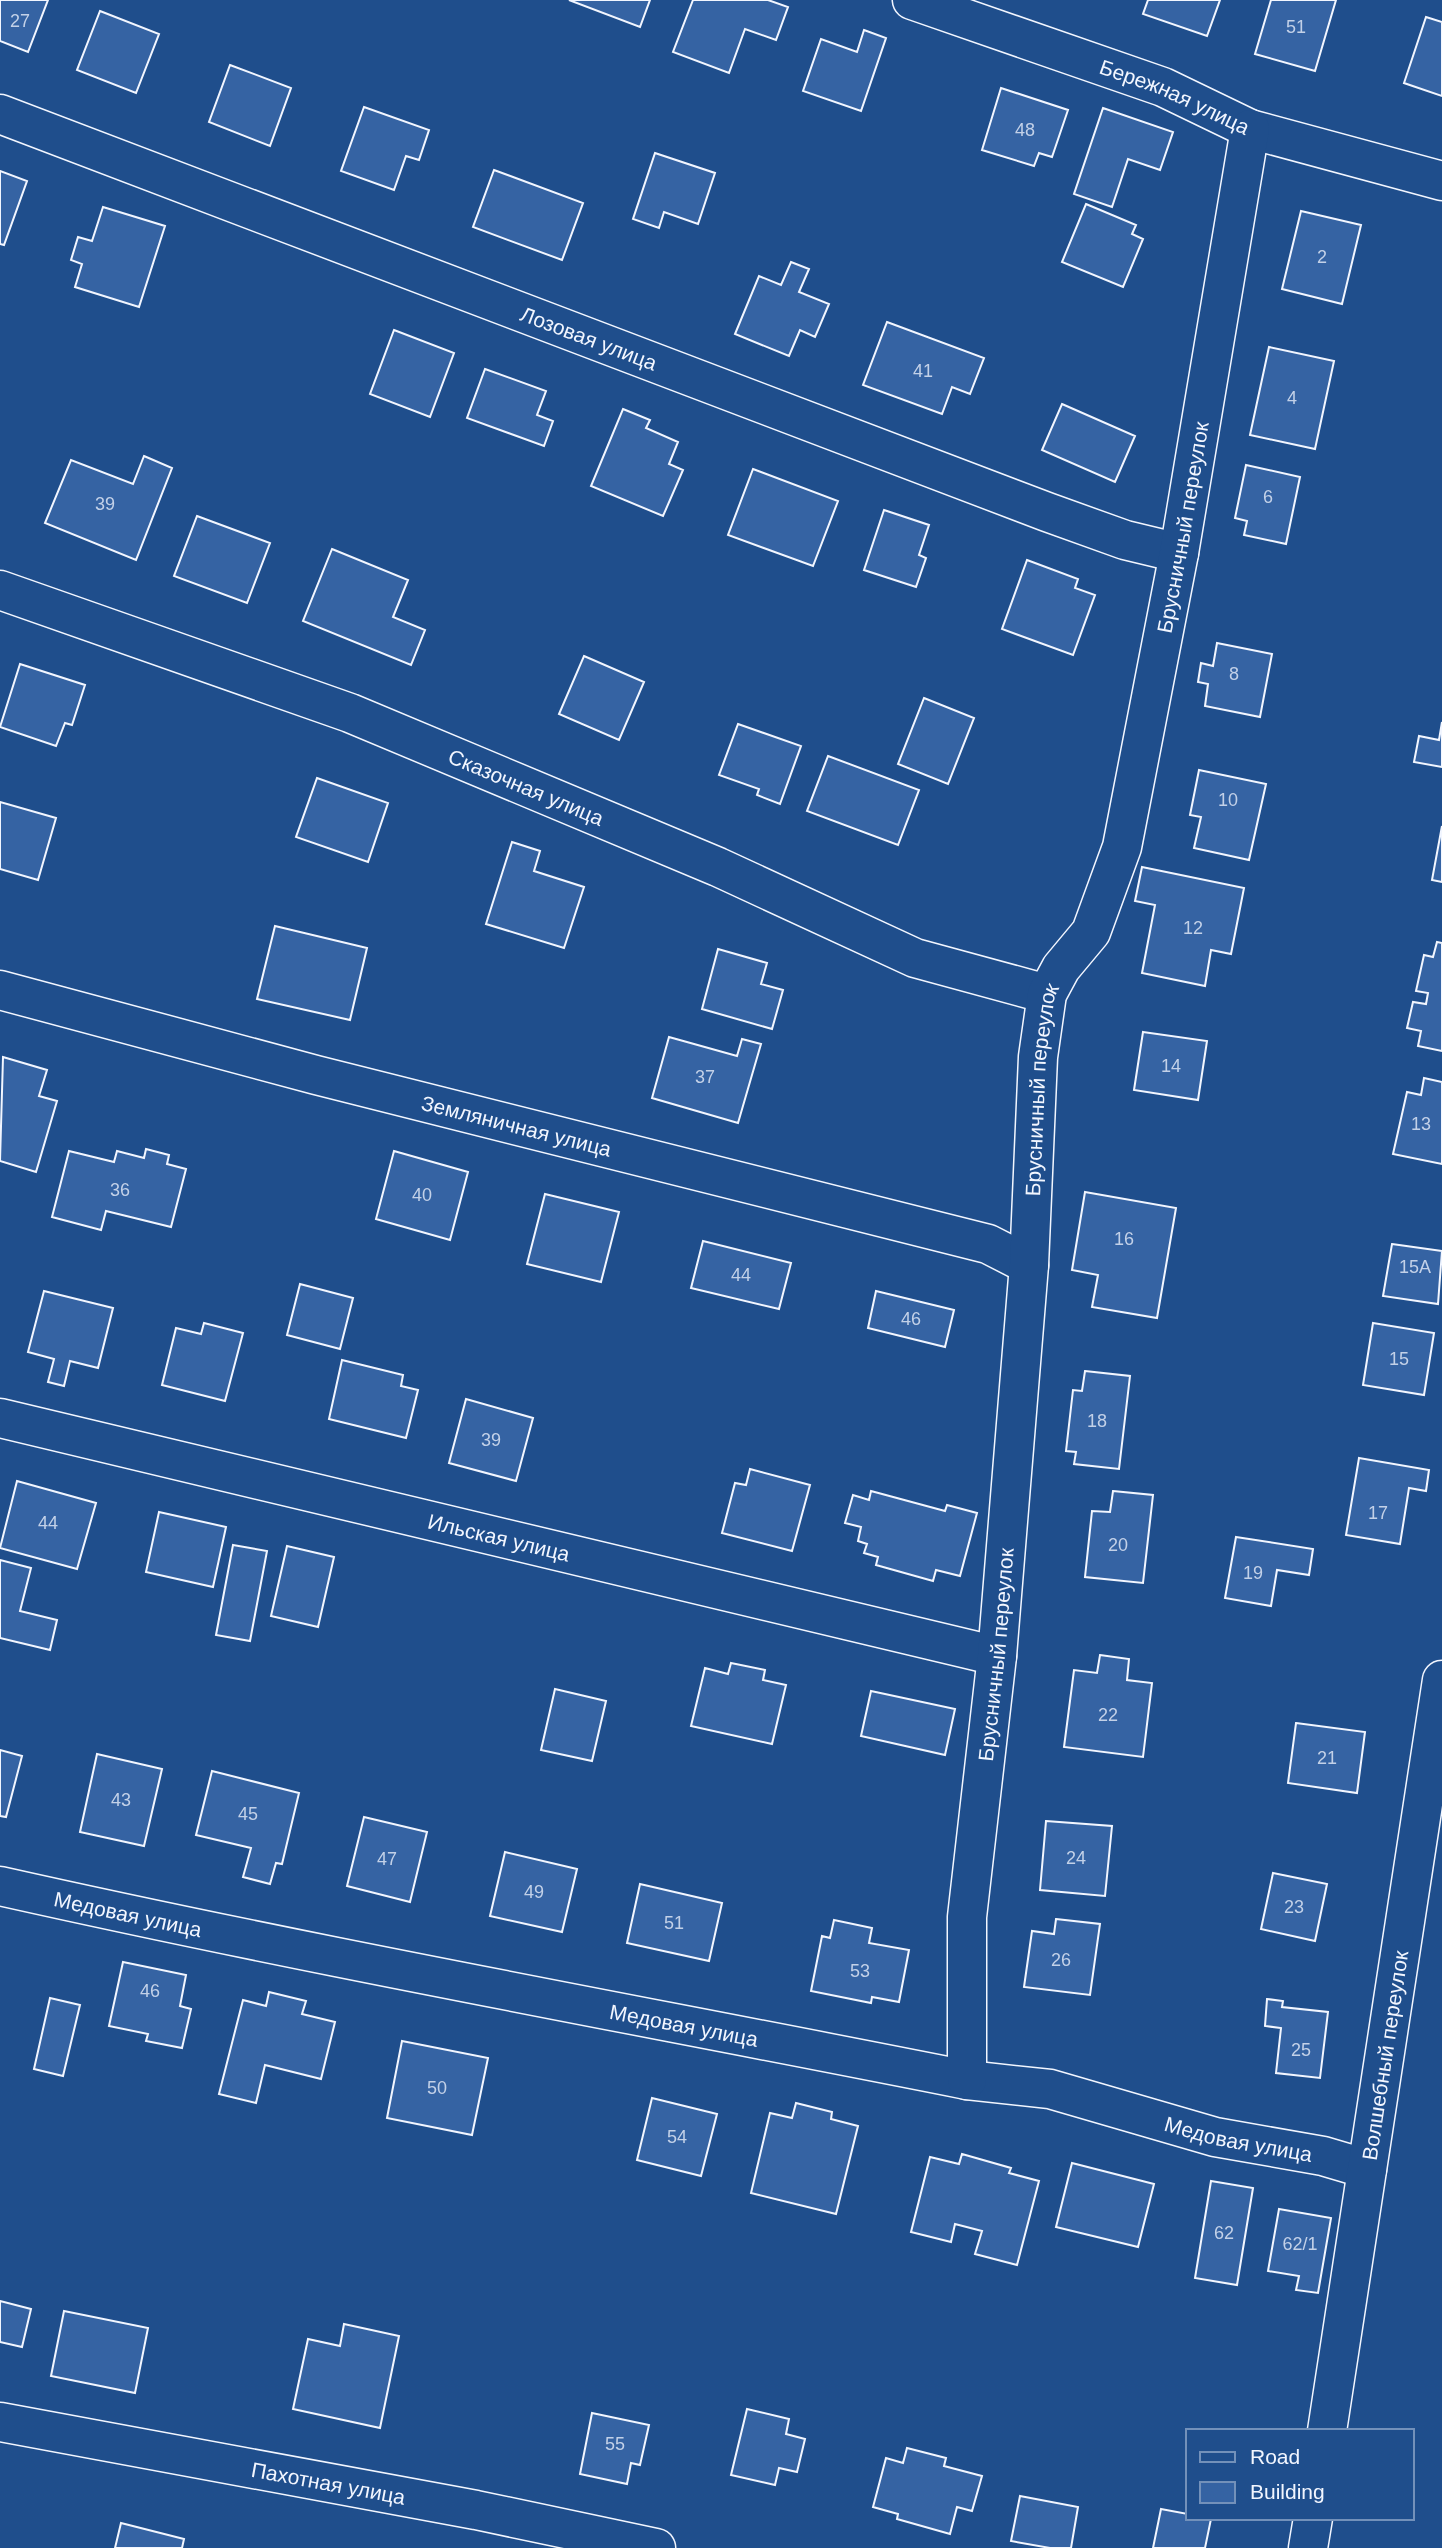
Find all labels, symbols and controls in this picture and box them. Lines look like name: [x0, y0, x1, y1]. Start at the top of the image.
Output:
house number: 27: [10, 11, 30, 31]
house number: 51: [1286, 17, 1306, 37]
street label: Бережная улица: [1097, 54, 1254, 139]
house number: 48: [1015, 120, 1035, 140]
house number: 2: [1317, 247, 1327, 267]
street label: Лозовая улица: [518, 302, 661, 374]
house number: 41: [913, 361, 933, 381]
house number: 4: [1287, 388, 1297, 408]
street label: Брусничный переулок: [1152, 419, 1212, 635]
house number: 6: [1263, 487, 1273, 507]
house number: 39: [95, 494, 115, 514]
house number: 8: [1229, 664, 1239, 684]
street label: Сказочная улица: [445, 744, 608, 830]
house number: 10: [1218, 790, 1238, 810]
house number: 12: [1183, 918, 1203, 938]
street label: Брусничный переулок: [1020, 978, 1063, 1197]
house number: 14: [1161, 1056, 1181, 1076]
house number: 37: [695, 1067, 715, 1087]
street label: Земляничная улица: [419, 1090, 614, 1160]
house number: 13: [1411, 1114, 1431, 1134]
house number: 36: [110, 1180, 130, 1200]
house number: 40: [412, 1185, 432, 1205]
house number: 16: [1114, 1229, 1134, 1249]
house number: 15А: [1399, 1257, 1431, 1277]
house number: 44: [731, 1265, 751, 1285]
house number: 46: [901, 1309, 921, 1329]
house number: 15: [1389, 1349, 1409, 1369]
house number: 18: [1087, 1411, 1107, 1431]
house number: 39: [481, 1430, 501, 1450]
house number: 17: [1368, 1503, 1388, 1523]
street label: Ильская улица: [426, 1509, 573, 1565]
house number: 44: [38, 1513, 58, 1533]
house number: 20: [1108, 1535, 1128, 1555]
street label: Брусничный переулок: [973, 1546, 1017, 1762]
house number: 19: [1243, 1563, 1263, 1583]
house number: 22: [1098, 1705, 1118, 1725]
house number: 21: [1317, 1748, 1337, 1768]
house number: 43: [111, 1790, 131, 1810]
house number: 45: [238, 1804, 258, 1824]
house number: 24: [1066, 1848, 1086, 1868]
house number: 47: [377, 1849, 397, 1869]
house number: 49: [524, 1882, 544, 1902]
street label: Медовая улица: [52, 1887, 204, 1941]
house number: 23: [1284, 1897, 1304, 1917]
house number: 51: [664, 1913, 684, 1933]
street label: Волшебный переулок: [1357, 1948, 1412, 2162]
house number: 26: [1051, 1950, 1071, 1970]
house number: 53: [850, 1961, 870, 1981]
house number: 46: [140, 1981, 160, 2001]
street label: Медовая улица: [608, 1999, 760, 2050]
house number: 25: [1291, 2040, 1311, 2060]
house number: 50: [427, 2078, 447, 2098]
street label: Медовая улица: [1162, 2111, 1314, 2165]
house number: 54: [667, 2127, 687, 2147]
house number: 62: [1214, 2223, 1234, 2243]
house number: 62/1: [1282, 2234, 1318, 2254]
legend: [1186, 2429, 1414, 2520]
house number: 55: [605, 2434, 625, 2454]
text: Road: [1250, 2445, 1300, 2468]
street label: Пахотная улица: [250, 2457, 408, 2508]
text: Building: [1250, 2480, 1325, 2503]

